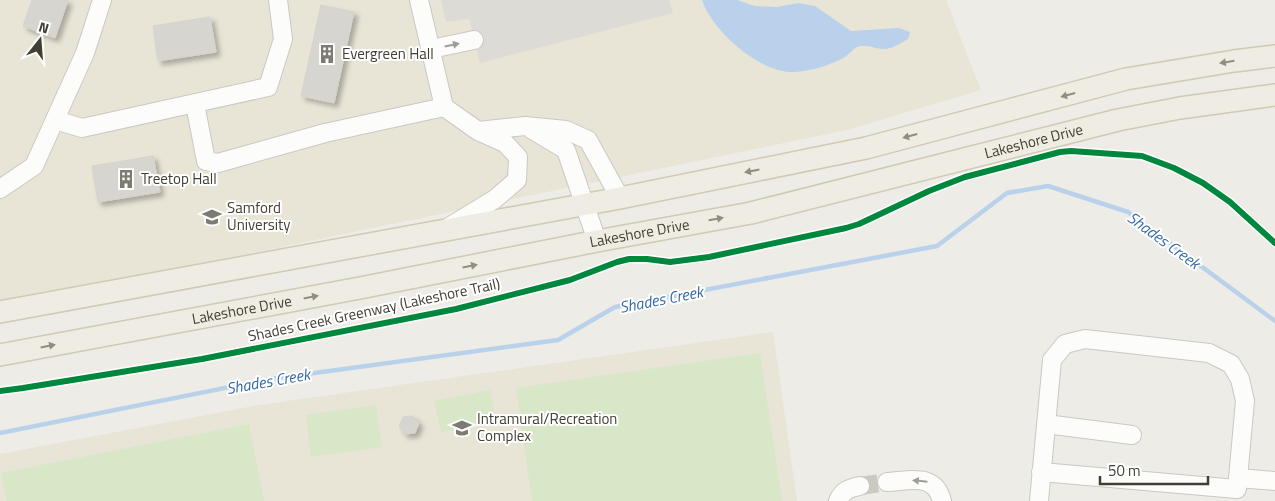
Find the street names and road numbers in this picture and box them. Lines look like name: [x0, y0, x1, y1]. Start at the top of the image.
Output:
street label: Lakeshore Drive: [982, 117, 1085, 164]
street label: Lakeshore Drive: [587, 212, 691, 253]
street label: Shades Creek Greenway (Lakeshore Trail): [246, 272, 502, 347]
street label: Lakeshore Drive: [190, 289, 294, 330]

